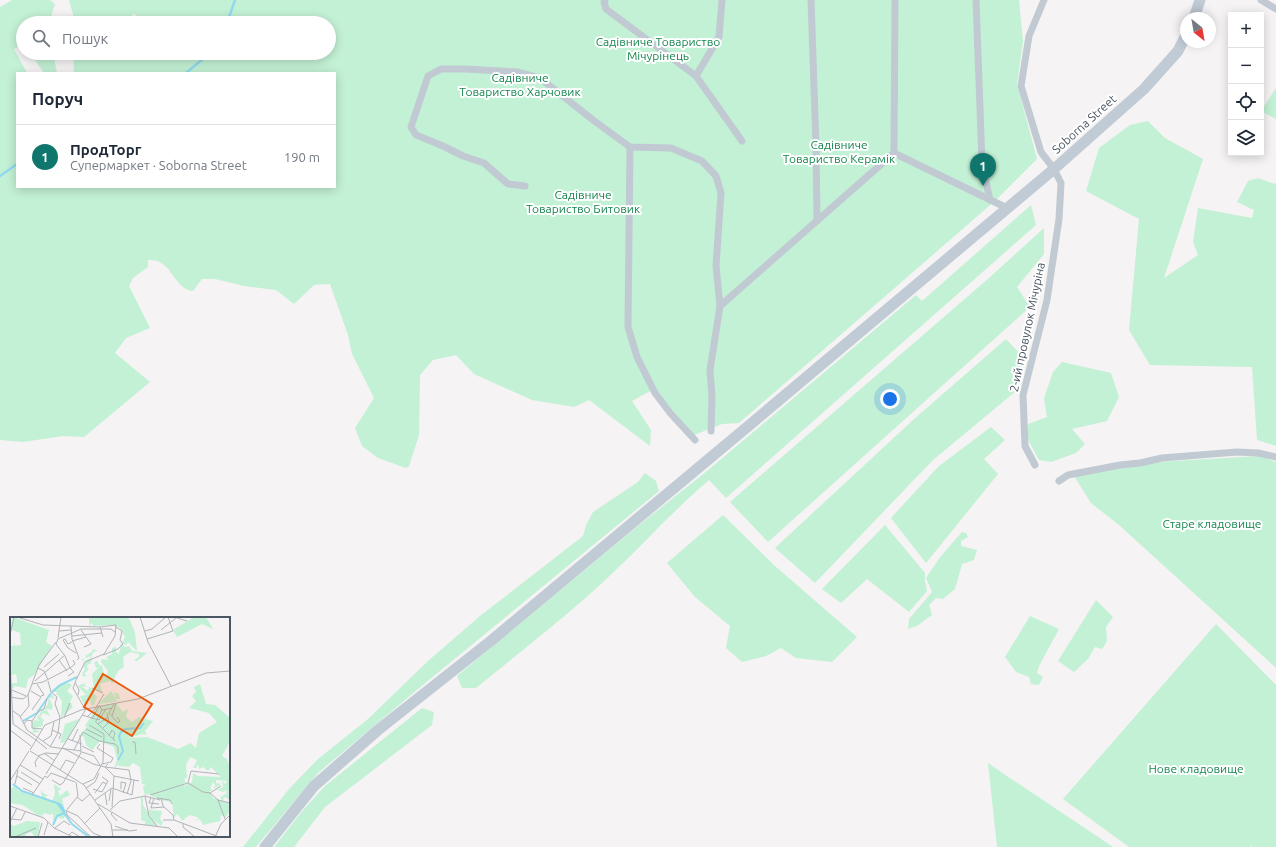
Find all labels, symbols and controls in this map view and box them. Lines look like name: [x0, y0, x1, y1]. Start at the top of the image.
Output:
north arrow: [1180, 12, 1216, 48]
map controls: [1228, 12, 1264, 156]
button: +: [1228, 12, 1264, 48]
search box: [16, 16, 336, 60]
icon: search: [30, 27, 52, 49]
text: Пошук: [62, 30, 108, 47]
park label: Садівниче Товариство Мічурінець: [596, 35, 720, 62]
button: −: [1228, 48, 1264, 84]
park label: Садівниче Товариство Харчовик: [459, 71, 581, 98]
button: locate: [1228, 84, 1264, 120]
text: Поруч: [32, 89, 83, 108]
street label: Soborna Street: [1049, 92, 1119, 156]
button: layers: [1228, 120, 1264, 156]
park label: Садівниче Товариство Керамік: [783, 138, 895, 165]
text: ПродТорг: [70, 141, 141, 158]
text: 1: [41, 150, 49, 164]
text: 190 m: [284, 150, 320, 164]
pin: 1: [970, 153, 996, 186]
text: Супермаркет · Soborna Street: [70, 158, 247, 172]
park label: Садівниче Товариство Битовик: [526, 188, 640, 215]
street label: 2-ий провулок Мічуріна: [1007, 261, 1047, 393]
your location: [880, 389, 900, 409]
park label: Старе кладовище: [1163, 517, 1261, 530]
inset map: [10, 617, 230, 837]
park label: Нове кладовище: [1148, 762, 1244, 775]

